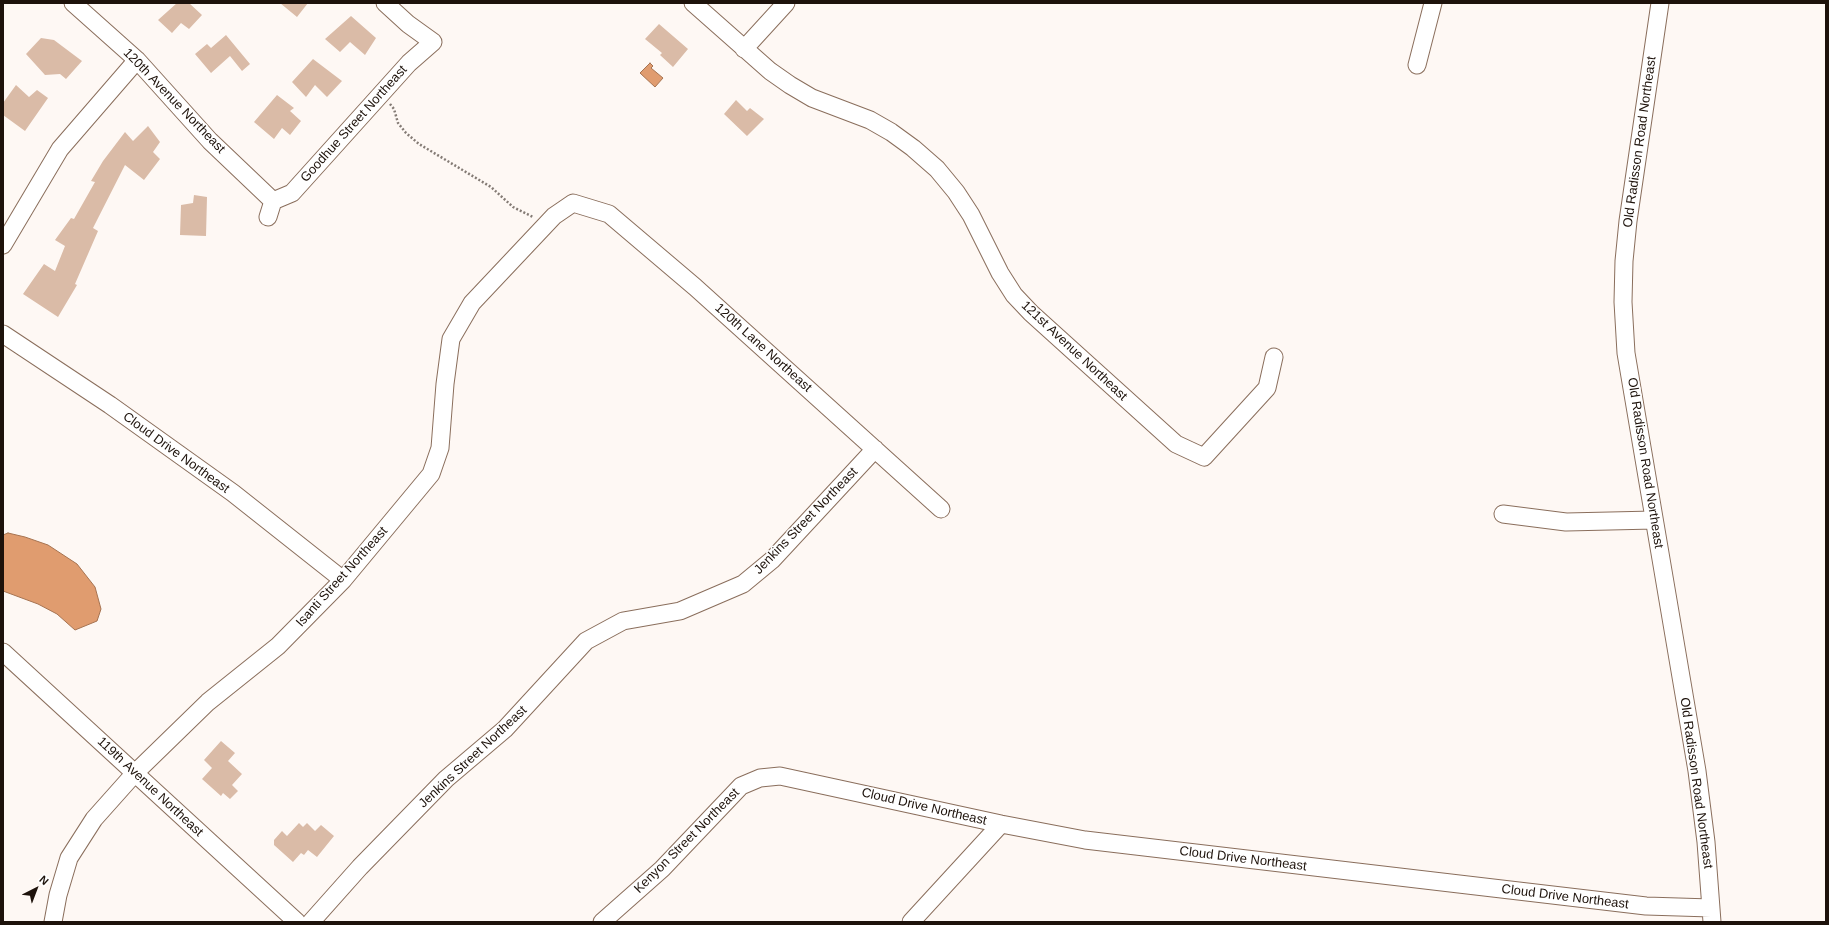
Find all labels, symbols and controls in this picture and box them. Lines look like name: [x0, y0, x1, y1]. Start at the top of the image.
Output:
street label: 120th Avenue Northeast: [120, 45, 228, 157]
street label: Old Radisson Road Northeast: [1620, 55, 1660, 229]
street label: Goodhue Street Northeast: [297, 62, 411, 186]
street label: 121st Avenue Northeast: [1018, 298, 1130, 404]
street label: 120th Lane Northeast: [711, 300, 815, 396]
street label: Old Radisson Road Northeast: [1624, 376, 1666, 550]
street label: Cloud Drive Northeast: [120, 409, 232, 497]
street label: Jenkins Street Northeast: [751, 464, 861, 578]
street label: Isanti Street Northeast: [293, 524, 391, 630]
street label: Old Radisson Road Northeast: [1676, 696, 1716, 870]
street label: Jenkins Street Northeast: [416, 703, 530, 811]
street label: 119th Avenue Northeast: [94, 734, 206, 840]
street label: Kenyon Street Northeast: [631, 785, 743, 897]
street label: Cloud Drive Northeast: [860, 785, 988, 829]
street label: Cloud Drive Northeast: [1179, 843, 1307, 875]
north arrow: [16, 869, 56, 909]
text: N: [37, 873, 51, 887]
street label: Cloud Drive Northeast: [1501, 881, 1629, 913]

